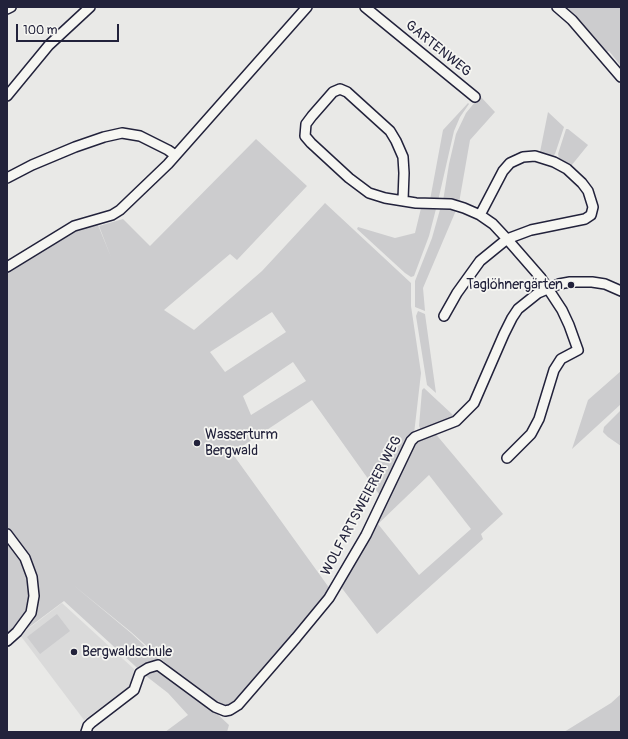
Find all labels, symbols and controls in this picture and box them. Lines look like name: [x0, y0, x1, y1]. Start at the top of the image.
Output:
scale bar: [18, 16, 121, 42]
street label: GARTENWEG: [402, 17, 474, 81]
text: 100 m: [23, 23, 57, 38]
place label: Taglöhnergärten: [466, 277, 563, 293]
marker: Taglöhnergärten: [566, 280, 576, 290]
place label: Wasserturm Bergwald: [205, 427, 278, 460]
street label: WOLFARTSWEIERER WEG: [318, 433, 406, 579]
marker: Wasserturm Bergwald: [192, 438, 202, 448]
place label: Bergwaldschule: [82, 644, 172, 660]
marker: Bergwaldschule: [69, 647, 79, 657]

